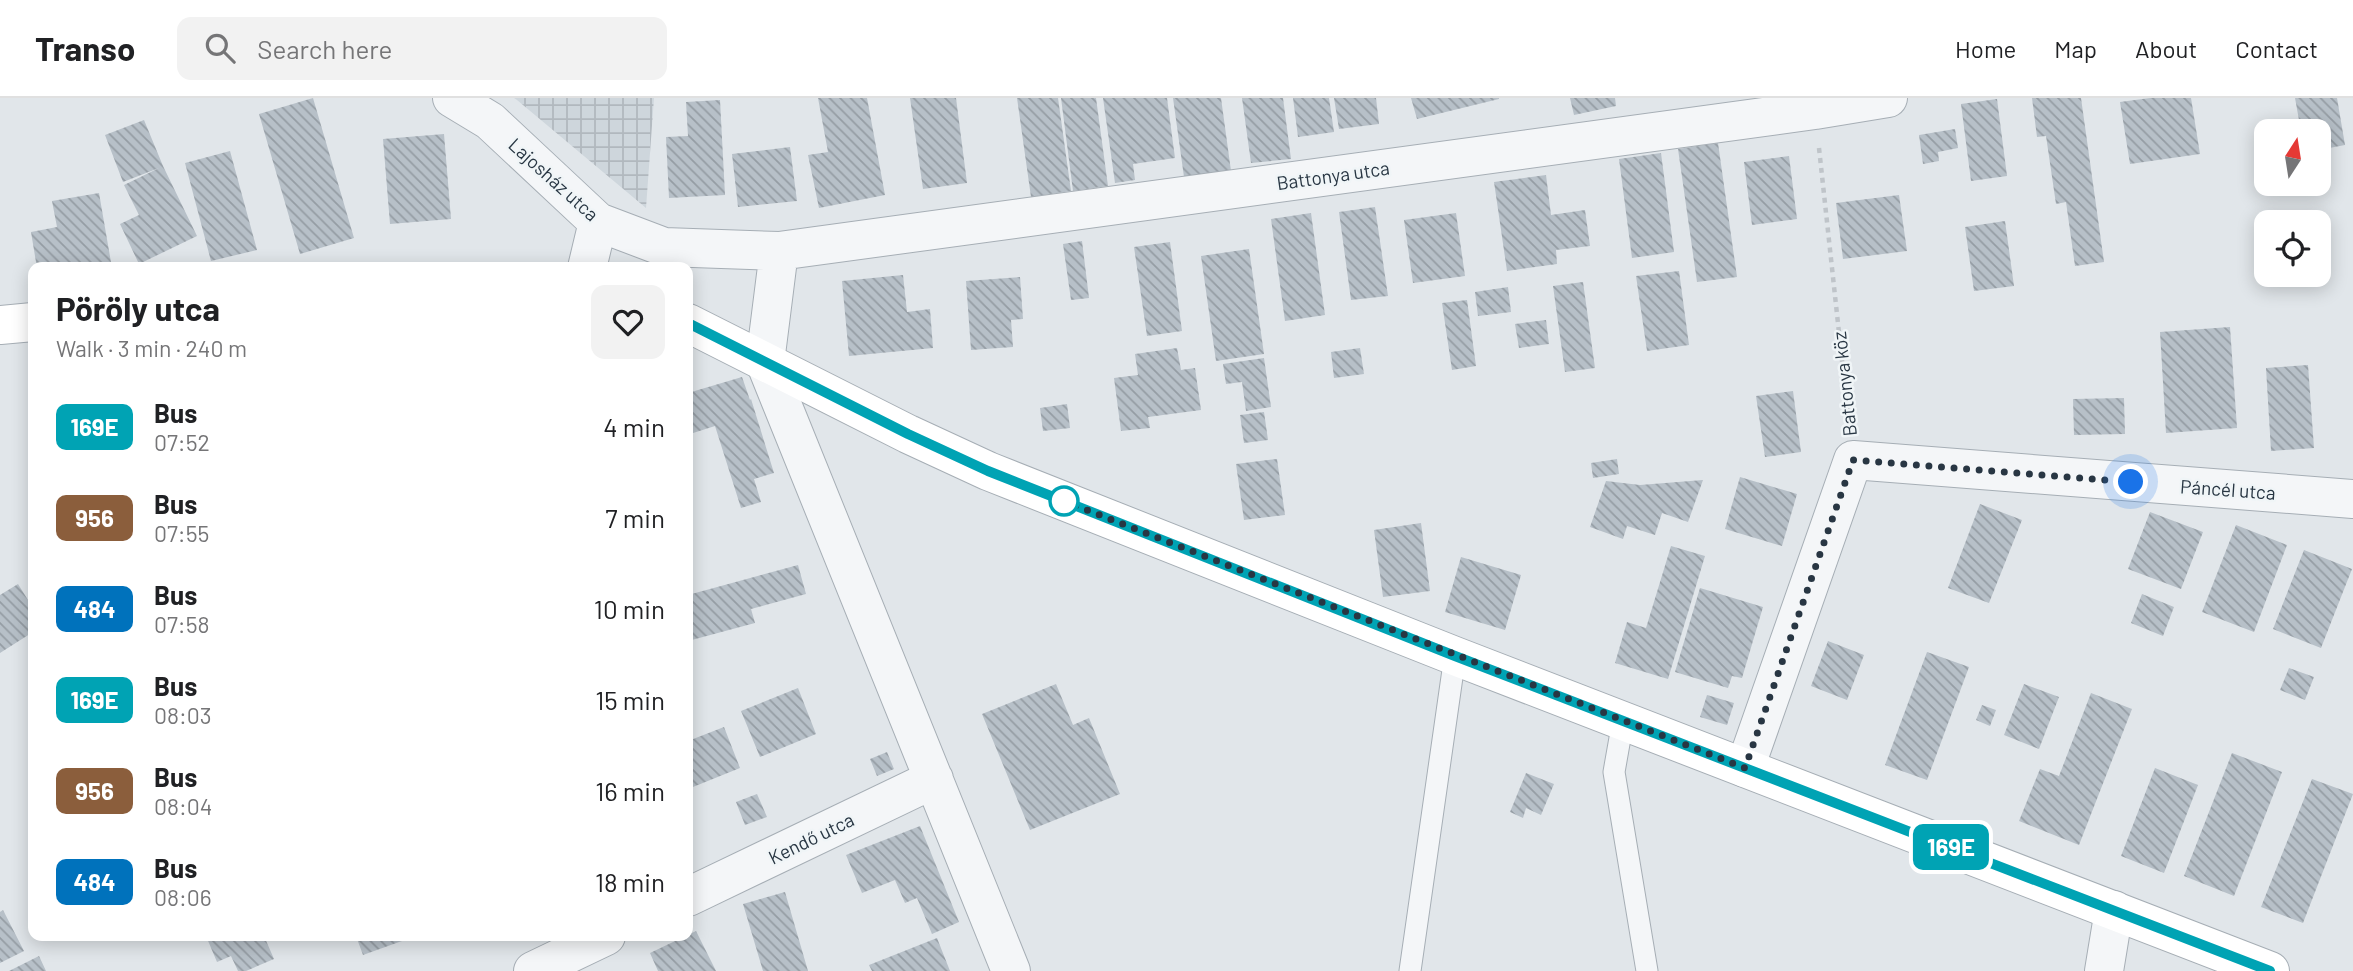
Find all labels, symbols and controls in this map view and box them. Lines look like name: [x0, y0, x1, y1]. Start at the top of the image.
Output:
search box: [177, 17, 667, 80]
text: Transo: [35, 28, 135, 68]
icon: search: [201, 29, 239, 67]
text: Search here: [257, 33, 392, 64]
text: Home: [1955, 34, 2016, 63]
text: Map: [2054, 34, 2097, 63]
text: About: [2135, 34, 2197, 63]
text: Contact: [2235, 34, 2318, 63]
north arrow: [2254, 119, 2331, 196]
map controls: [2254, 119, 2331, 287]
street label: Lajosház utca: [504, 133, 604, 225]
street label: Battonya utca: [1275, 156, 1391, 194]
button: locate: [2254, 210, 2331, 287]
button: heart: [591, 285, 665, 359]
text: Pöröly utca: [56, 288, 220, 328]
street label: Battonya köz: [1827, 330, 1861, 438]
text: Walk · 3 min · 240 m: [56, 334, 247, 362]
text: Bus: [154, 397, 197, 428]
text: 4 min: [603, 411, 665, 442]
text: 169E: [70, 412, 119, 441]
text: 07:52: [154, 428, 210, 456]
your location: [2113, 464, 2148, 499]
street label: Páncél utca: [2180, 474, 2276, 504]
unlabelled marker: [1049, 486, 1079, 516]
text: Bus: [154, 488, 197, 519]
text: 7 min: [605, 502, 665, 533]
text: 956: [75, 503, 114, 532]
text: 07:55: [154, 519, 209, 547]
text: Bus: [154, 579, 197, 610]
text: 10 min: [594, 593, 665, 624]
text: 484: [73, 594, 116, 623]
text: 07:58: [154, 610, 209, 638]
text: Bus: [154, 670, 197, 701]
text: 15 min: [595, 684, 665, 715]
text: 169E: [70, 685, 119, 714]
text: 08:03: [154, 701, 212, 729]
text: Bus: [154, 761, 197, 792]
text: 16 min: [595, 775, 665, 806]
text: 956: [75, 776, 114, 805]
text: 08:04: [154, 792, 212, 820]
street label: Kendő utca: [764, 807, 858, 869]
line badge: 169E: [1902, 824, 2000, 870]
text: 169E: [1927, 832, 1975, 861]
text: Bus: [154, 852, 197, 883]
text: 18 min: [595, 866, 665, 897]
text: 484: [73, 867, 116, 896]
text: 08:06: [154, 883, 212, 911]

